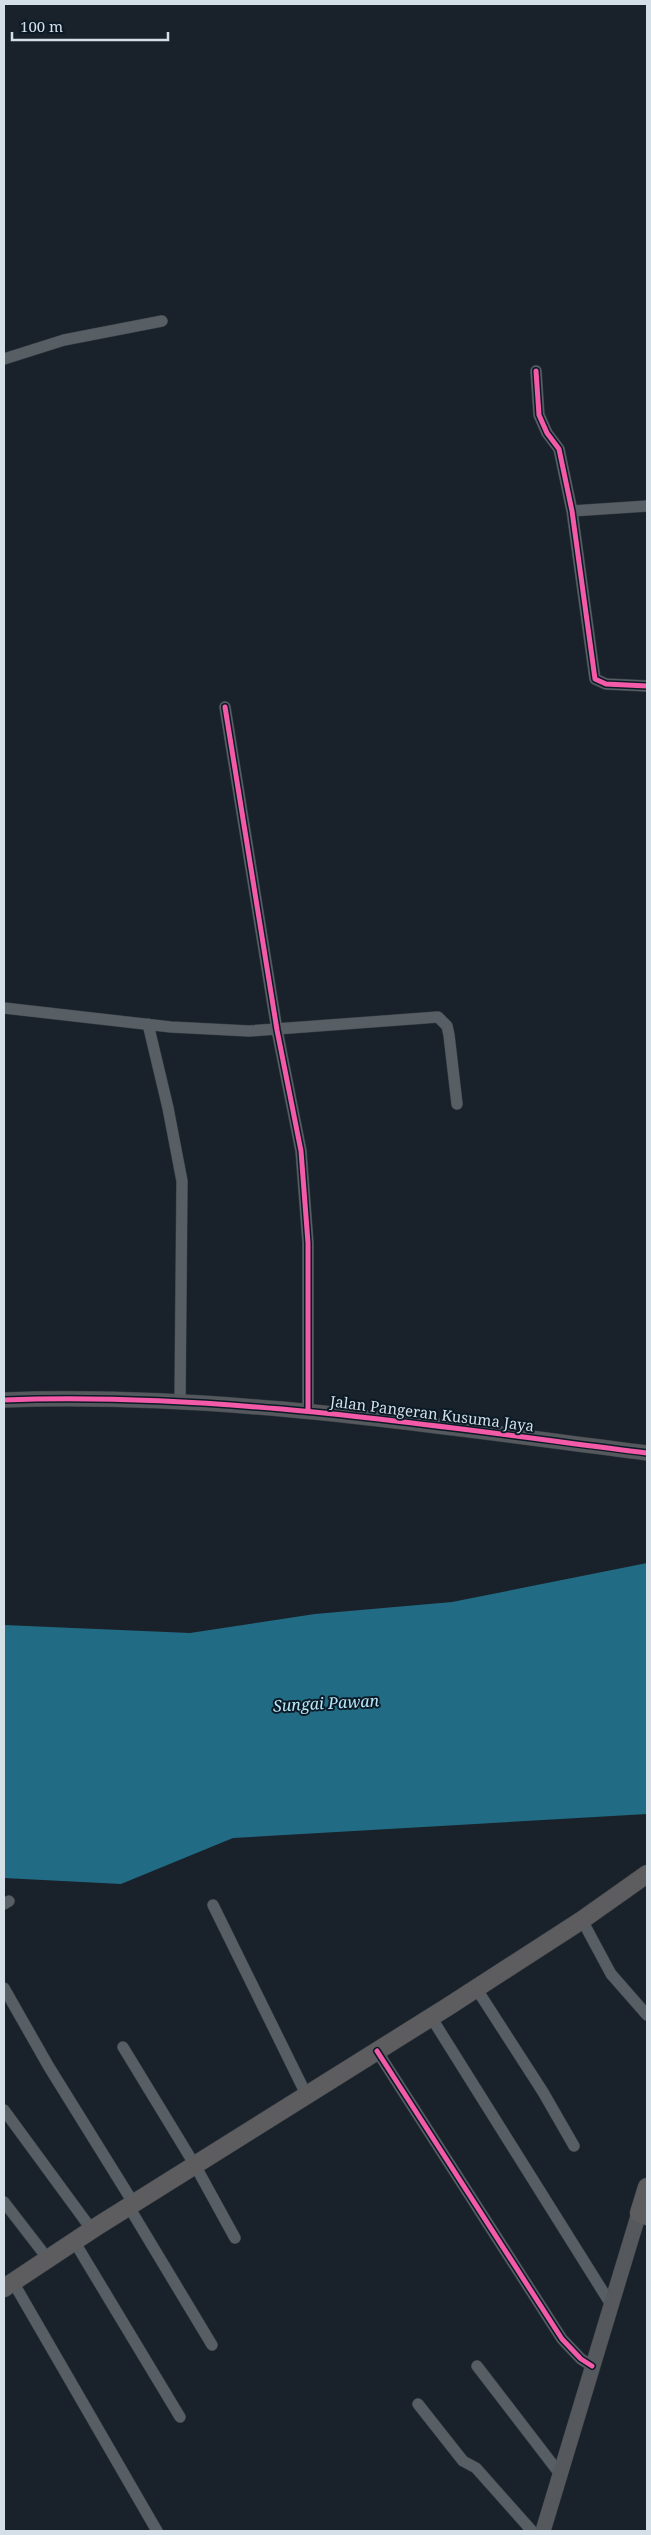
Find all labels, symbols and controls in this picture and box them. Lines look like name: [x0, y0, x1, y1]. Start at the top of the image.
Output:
scale bar: [12, 10, 169, 42]
text: 100 m: [20, 16, 63, 36]
street label: Jalan Pangeran Kusuma Jaya: [328, 1390, 535, 1435]
water label: Sungai Pawan: [272, 1689, 380, 1717]

